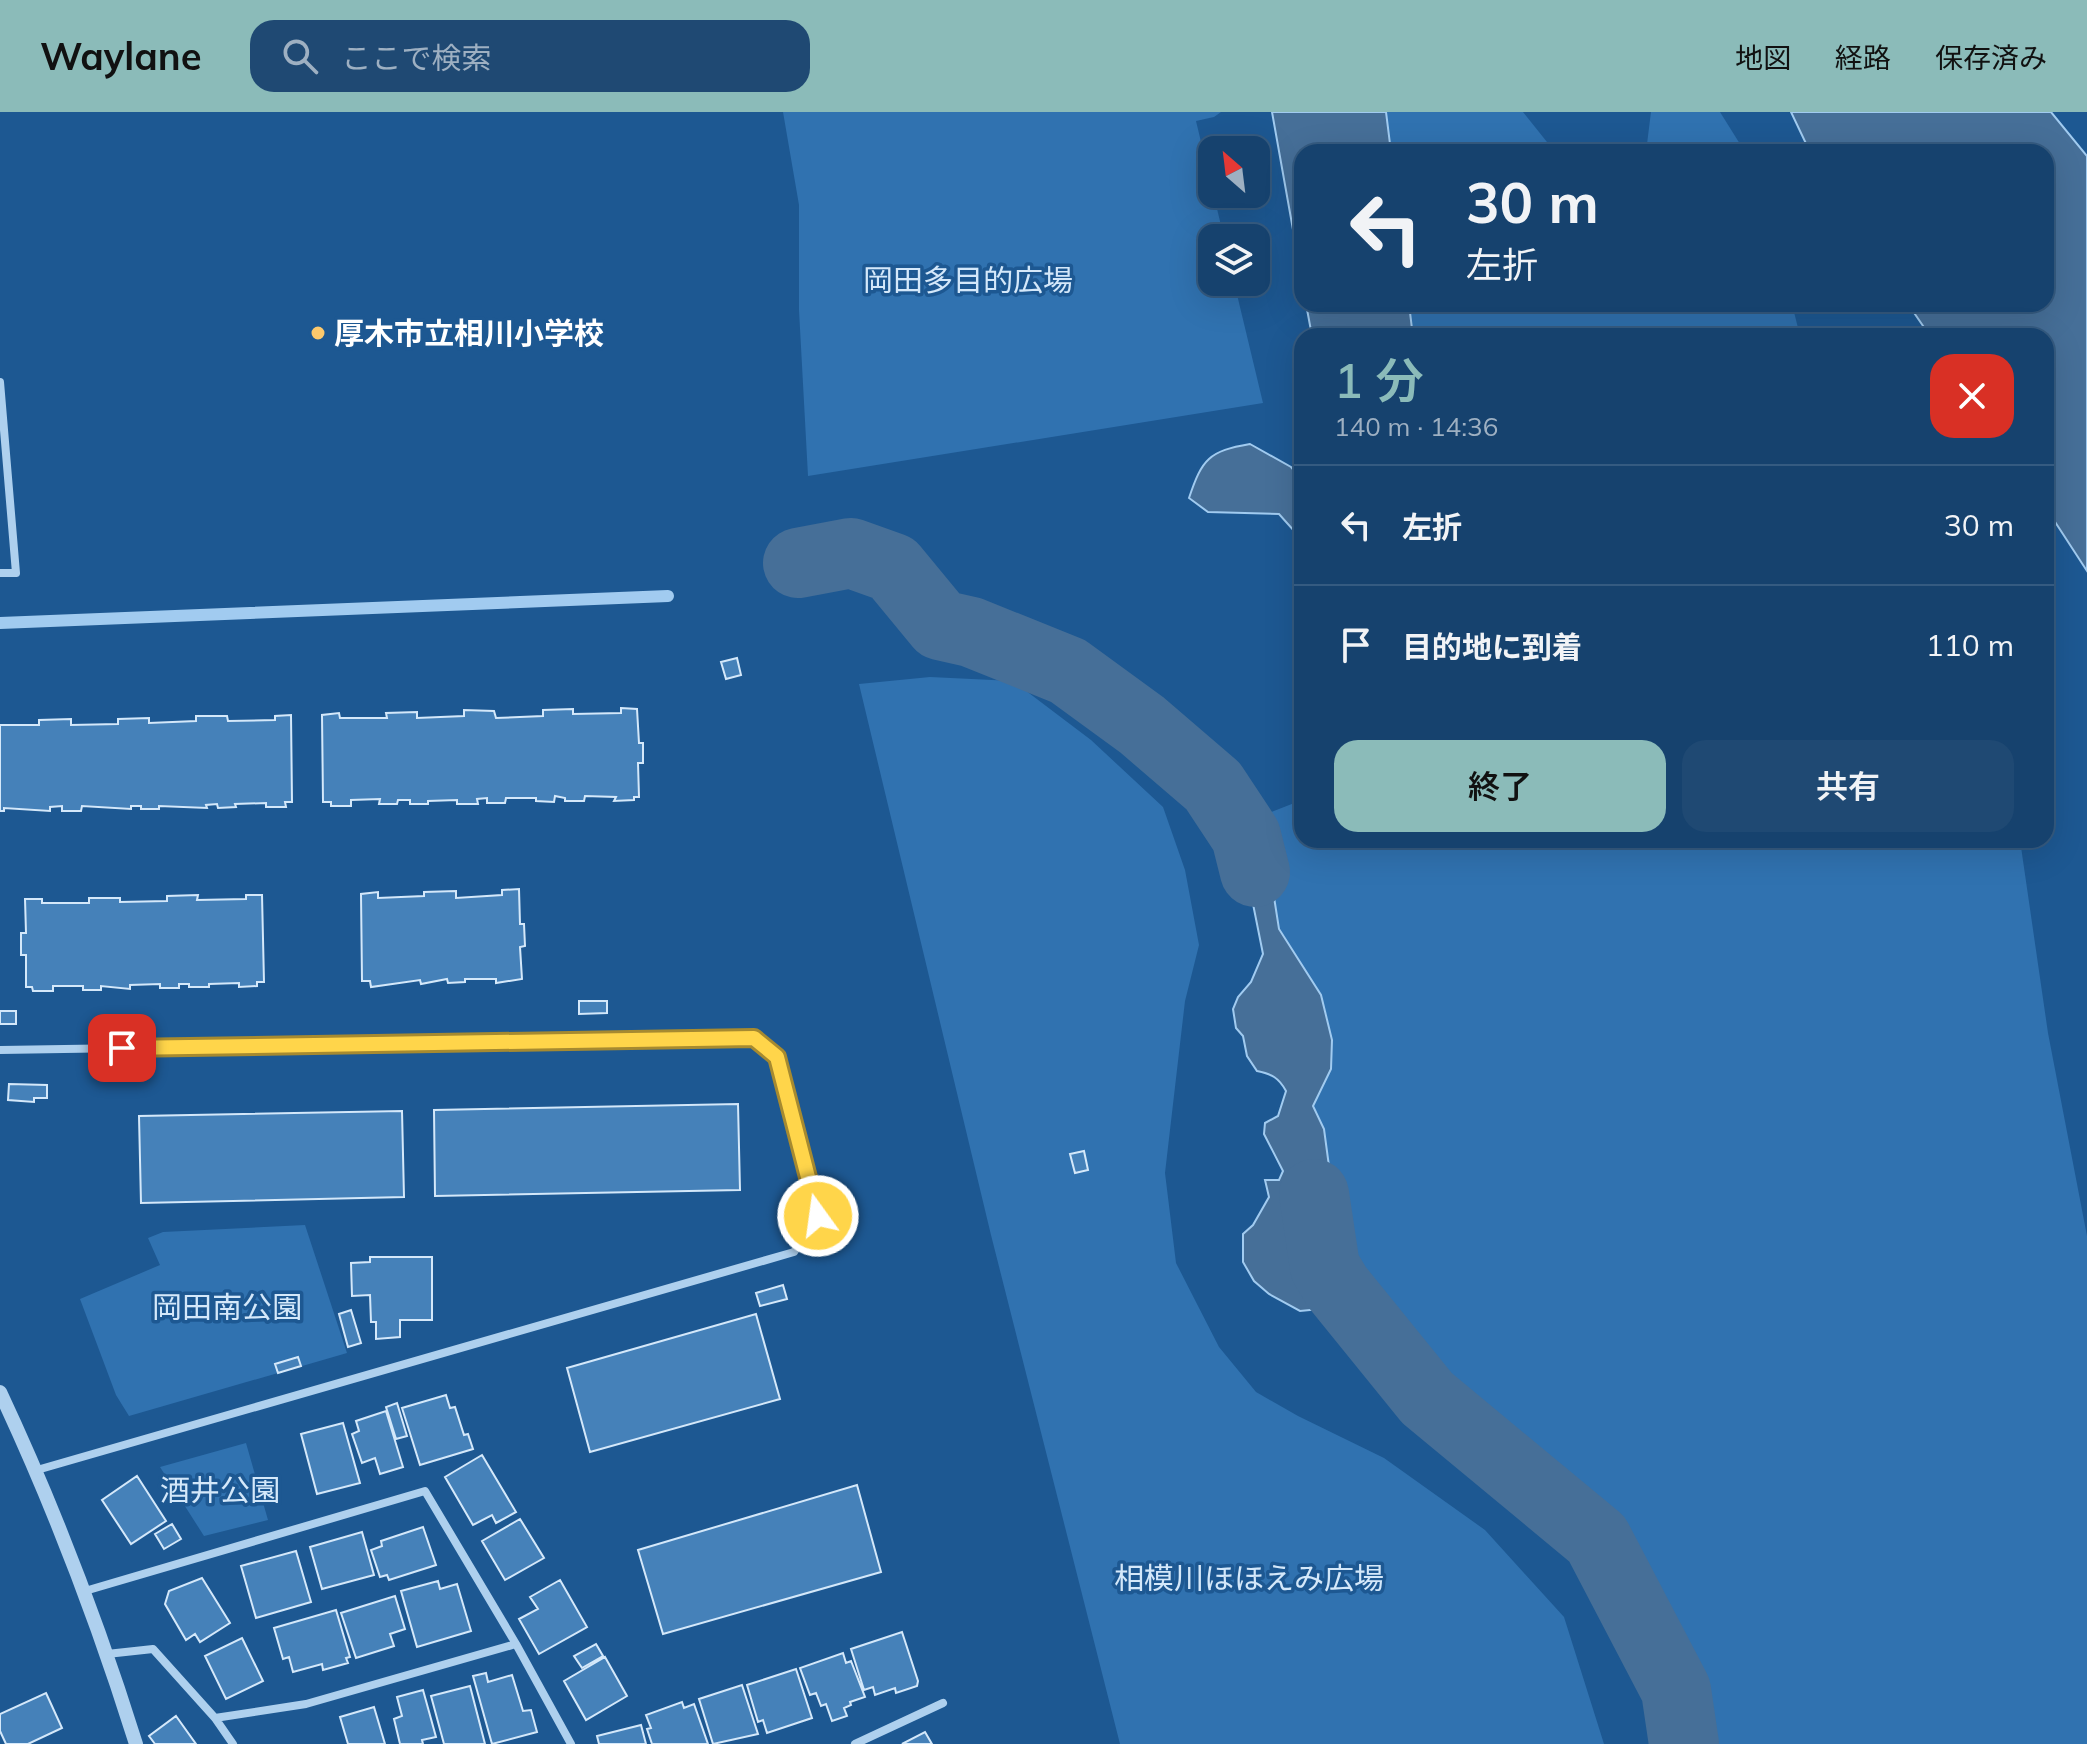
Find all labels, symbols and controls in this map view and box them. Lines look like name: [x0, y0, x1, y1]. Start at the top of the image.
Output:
search box: [250, 20, 810, 92]
text: Waylane: [40, 32, 202, 80]
icon: search: [278, 34, 322, 78]
text: ここで検索: [342, 39, 492, 77]
text: 地図: [1735, 40, 1791, 75]
text: 経路: [1835, 40, 1891, 75]
text: 保存済み: [1935, 40, 2047, 75]
north arrow: [1198, 136, 1270, 208]
map controls: [1198, 136, 1270, 296]
text: 30 m: [1466, 167, 1599, 237]
icon: left: [1334, 176, 1438, 280]
button: layers: [1198, 224, 1270, 296]
text: 左折: [1466, 242, 1538, 287]
park label: 岡田多目的広場: [863, 261, 1073, 299]
place label: 厚木市立相川小学校: [334, 314, 604, 352]
marker: 厚木市立相川小学校: [309, 324, 327, 342]
text: 1 分: [1334, 350, 1424, 410]
button: close: [1930, 354, 2014, 438]
text: 140 m · 14:36: [1334, 410, 1498, 443]
icon: left: [1334, 503, 1378, 547]
text: 30 m: [1944, 506, 2014, 544]
text: 左折: [1402, 508, 1462, 546]
icon: arrive: [1334, 623, 1378, 667]
text: 110 m: [1926, 626, 2014, 664]
text: 目的地に到着: [1402, 628, 1582, 666]
button: 終了: [1334, 740, 1666, 832]
button: 共有: [1682, 740, 2014, 832]
pin: [88, 1014, 156, 1082]
icon: arrive: [100, 1026, 144, 1070]
position arrow: [776, 1174, 860, 1258]
park label: 岡田南公園: [152, 1288, 302, 1326]
park label: 酒井公園: [160, 1471, 280, 1509]
park label: 相模川ほほえみ広場: [1114, 1559, 1384, 1597]

